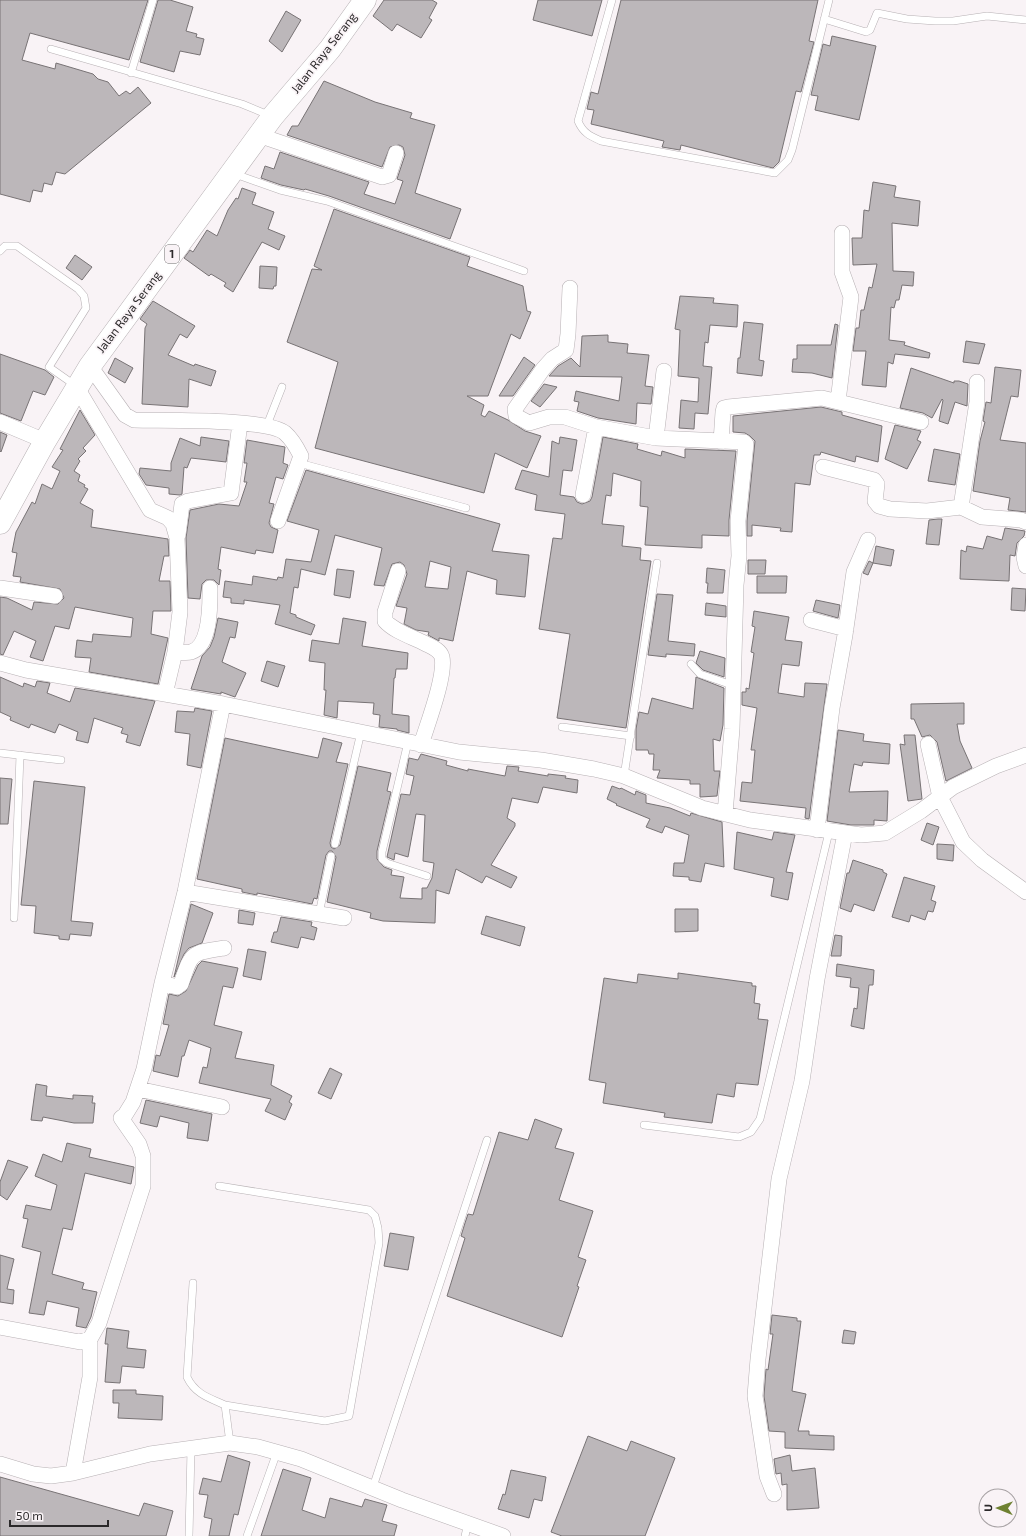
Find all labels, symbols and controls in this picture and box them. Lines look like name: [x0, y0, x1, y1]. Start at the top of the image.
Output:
street label: Jalan Raya Serang: [287, 9, 359, 95]
road number: 1: [165, 245, 179, 263]
street label: Jalan Raya Serang: [93, 268, 164, 355]
north arrow: [978, 1488, 1018, 1528]
scale bar: [10, 1502, 108, 1528]
text: U: [981, 1504, 994, 1512]
text: 50 m: [16, 1508, 43, 1522]

